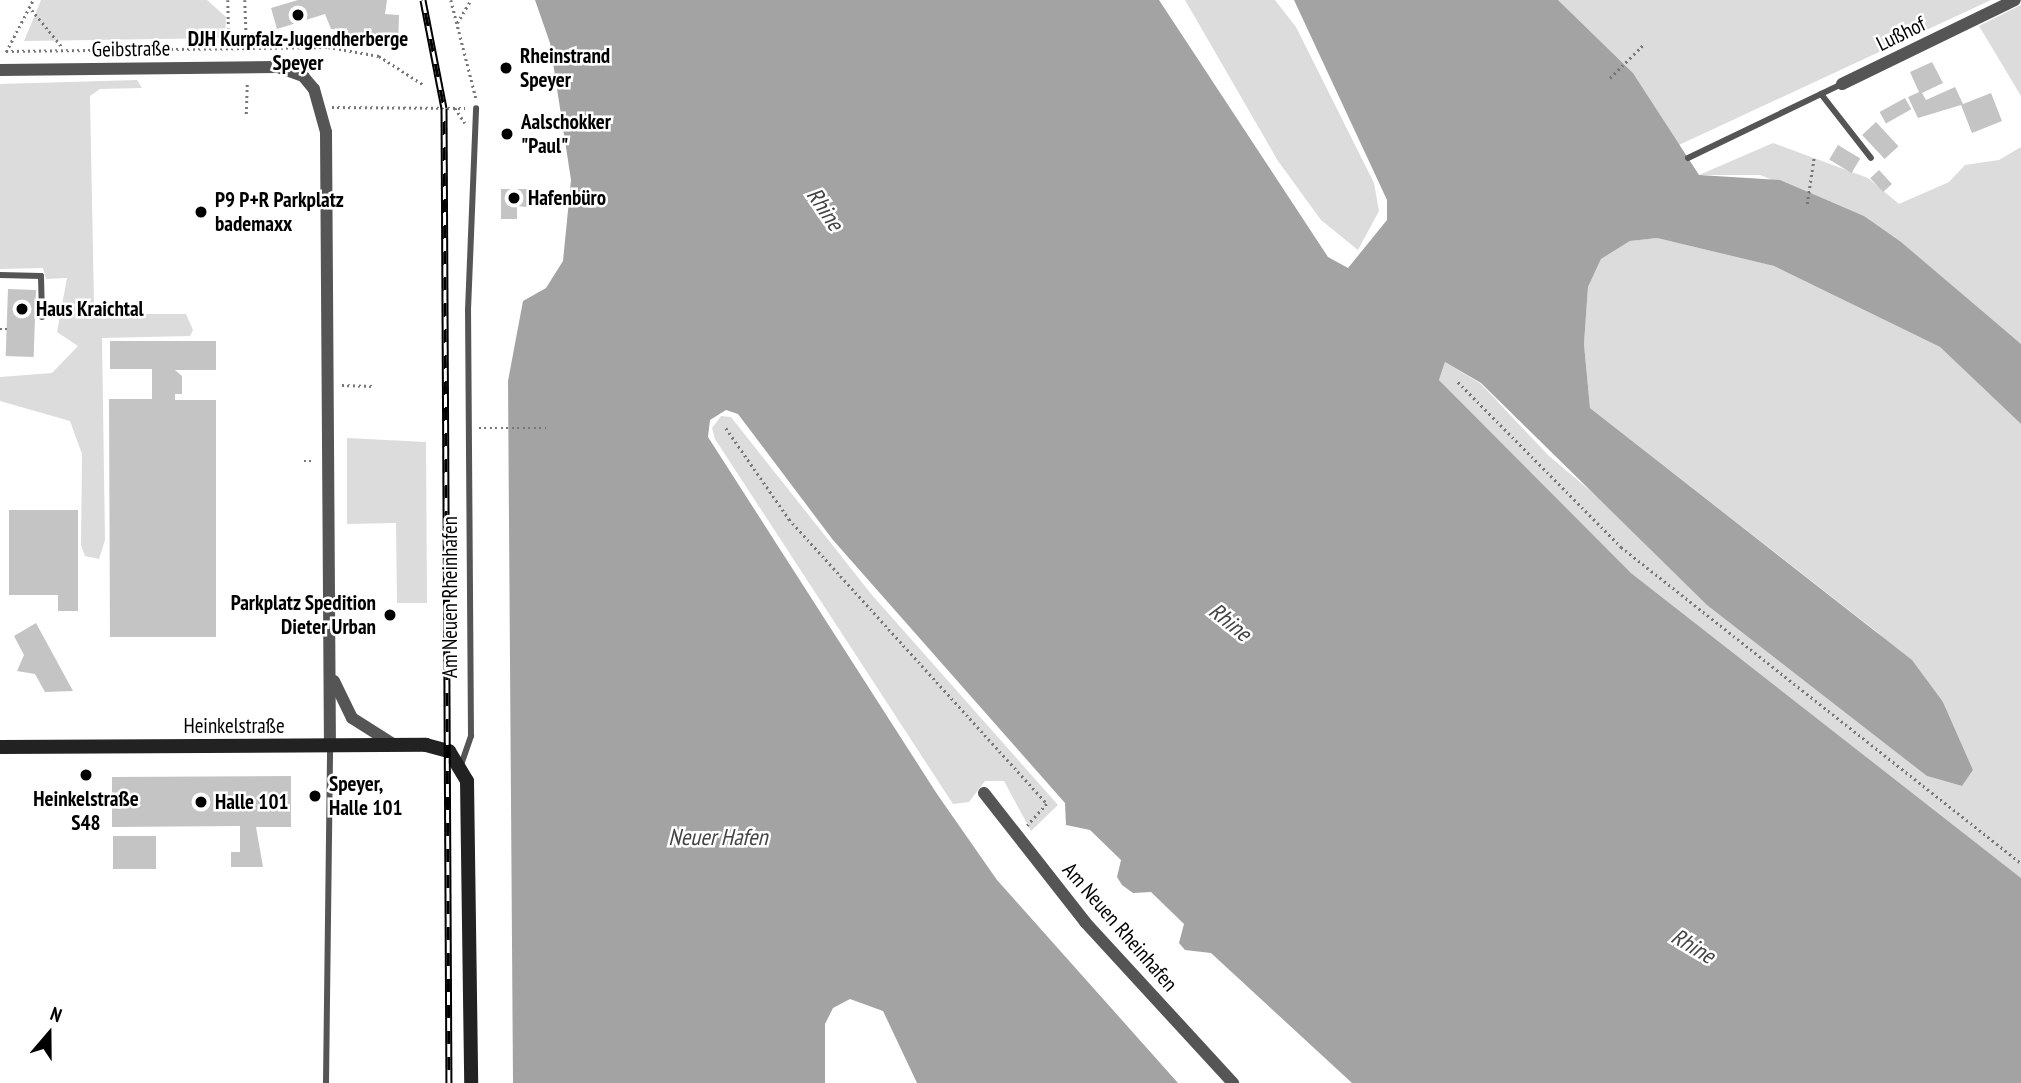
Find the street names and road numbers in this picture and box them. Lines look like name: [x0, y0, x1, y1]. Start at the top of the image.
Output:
street label: Lußhof: [1872, 11, 1930, 57]
street label: Geibstraße: [91, 36, 171, 62]
street label: Am Neuen Rheinhafen: [437, 516, 463, 678]
street label: Heinkelstraße: [183, 713, 285, 739]
street label: Am Neuen Rheinhafen: [1057, 858, 1183, 996]

